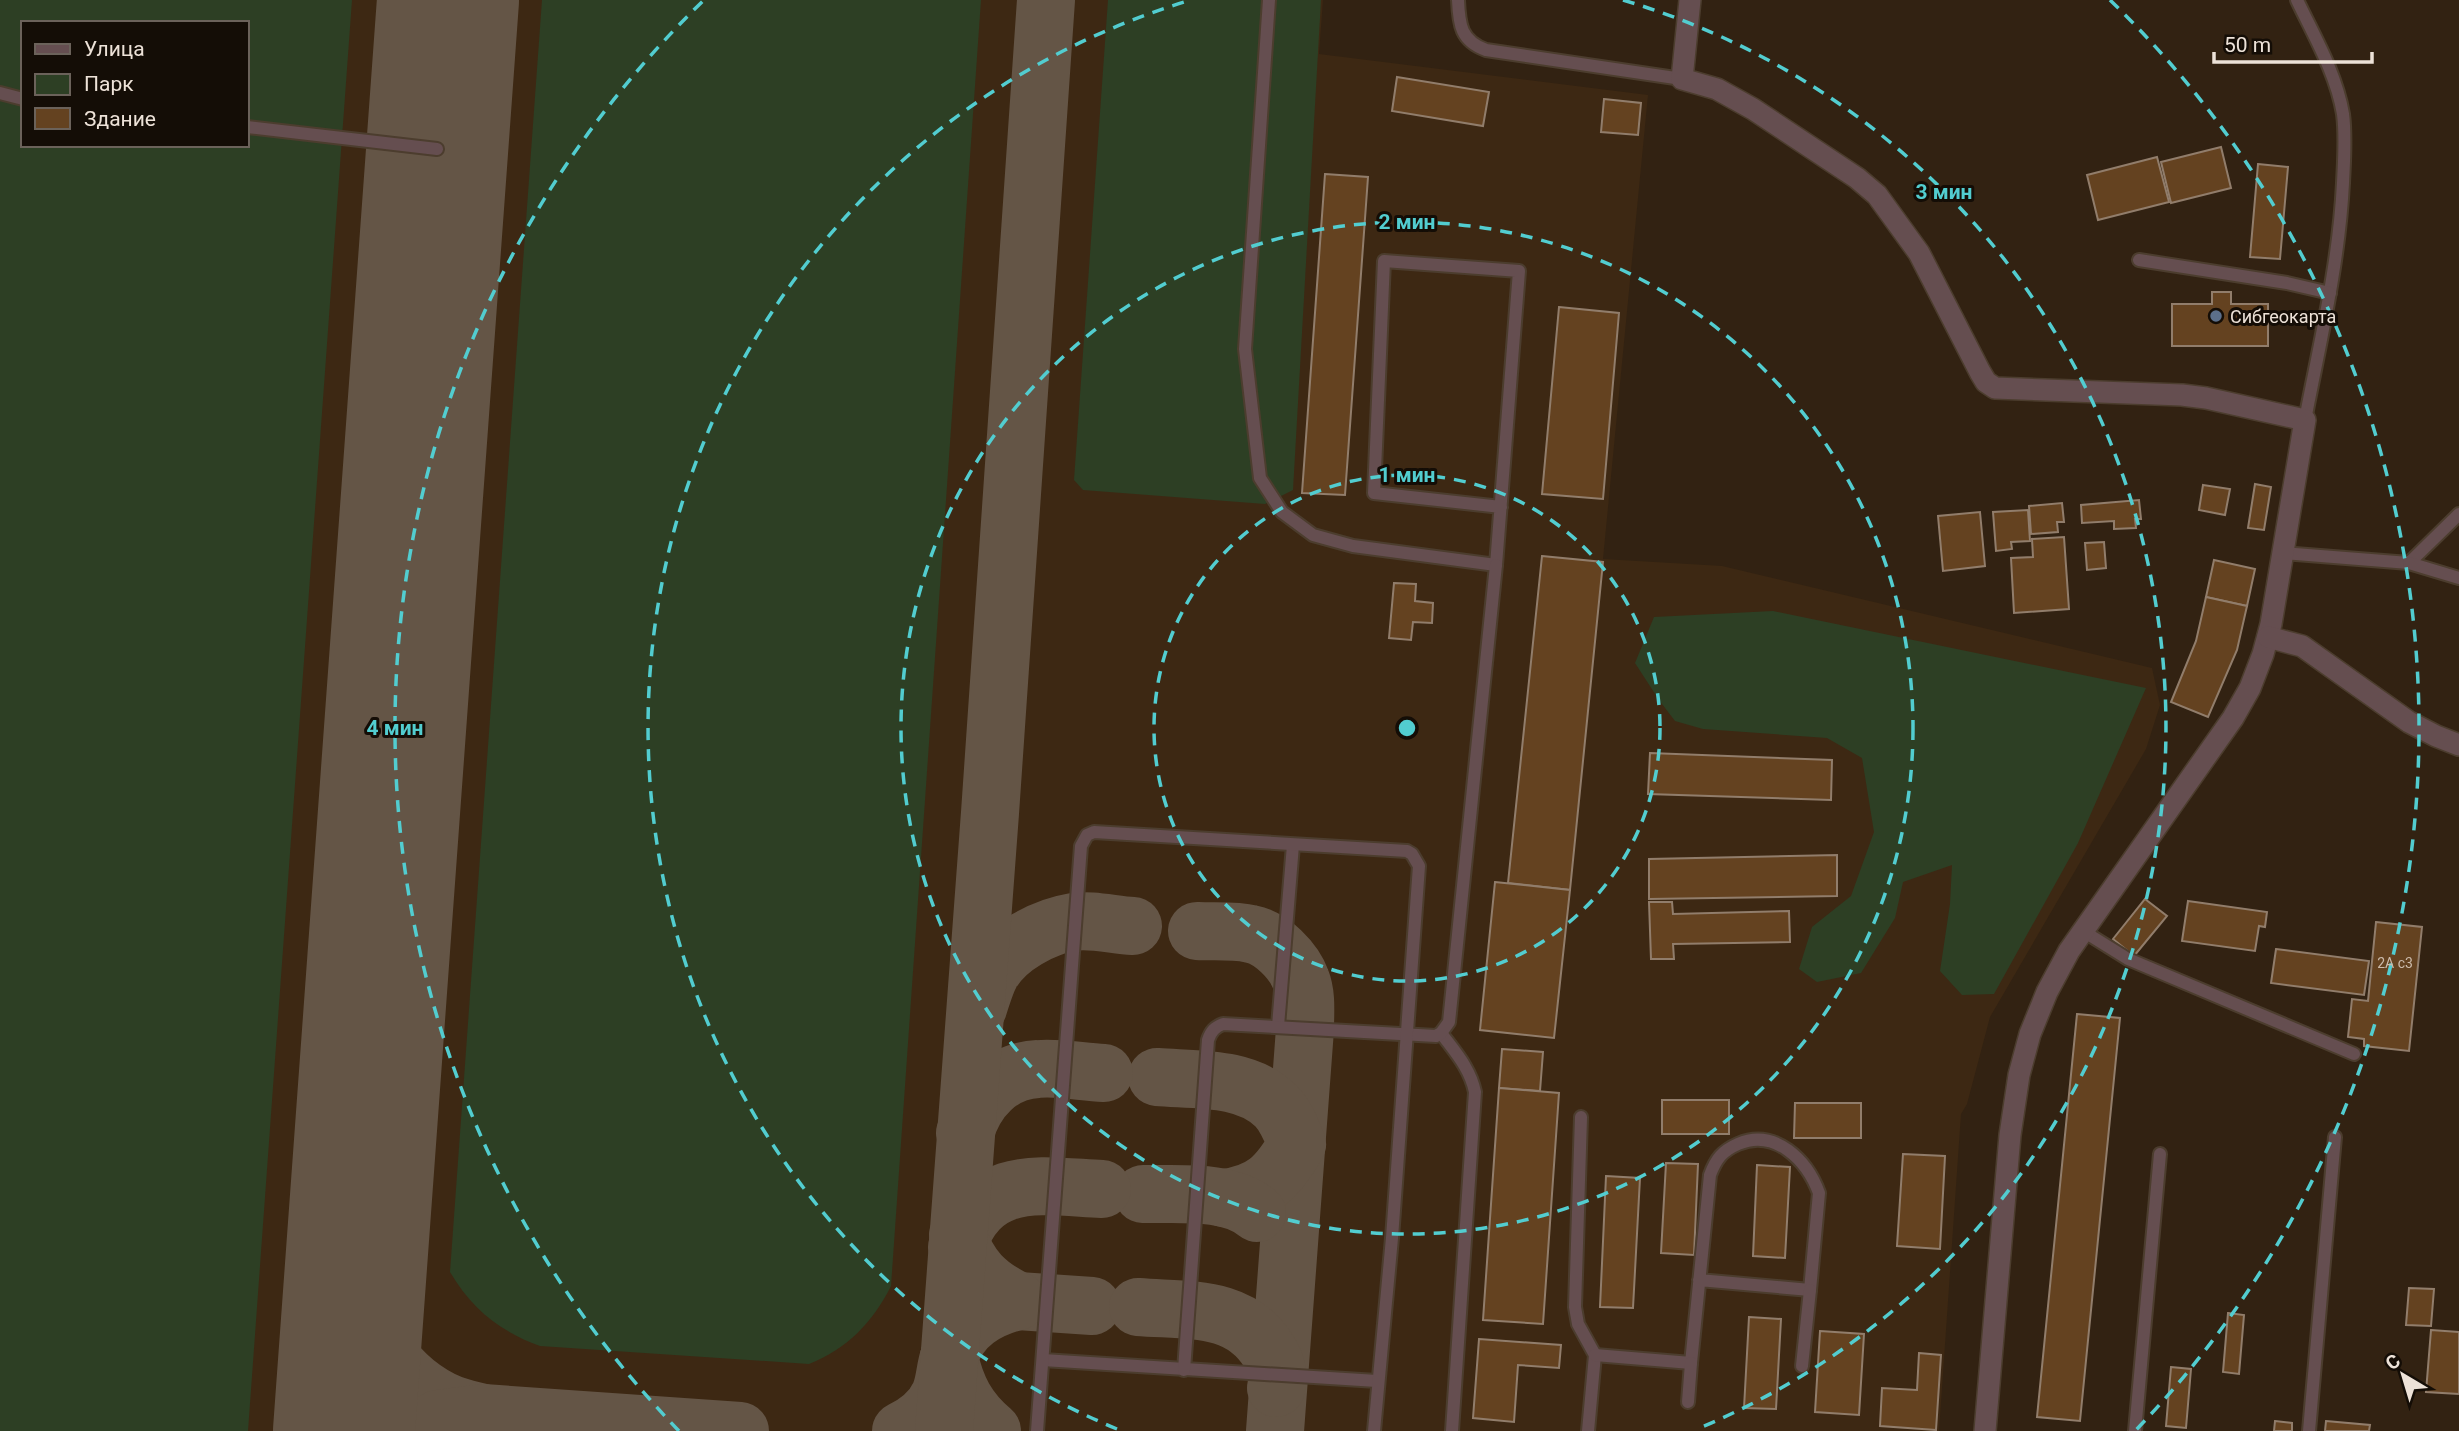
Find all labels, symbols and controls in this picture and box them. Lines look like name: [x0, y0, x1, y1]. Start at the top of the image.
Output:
legend: [21, 21, 248, 147]
scale bar: [2214, 21, 2372, 65]
text: 50 m: [2224, 33, 2271, 57]
text: Улица: [84, 37, 145, 61]
text: Парк: [84, 72, 134, 96]
text: Здание: [84, 107, 156, 131]
text: 3 мин: [1916, 180, 1973, 204]
text: 2 мин: [1379, 210, 1436, 234]
place label: Сибгеокарта: [2230, 306, 2336, 327]
marker: Сибгеокарта: [2208, 308, 2224, 324]
text: 1 мин: [1379, 463, 1436, 487]
text: 4 мин: [367, 716, 424, 740]
centre of rings: [1395, 716, 1419, 740]
house number: 2А с3: [2377, 955, 2413, 971]
north arrow: [2368, 1340, 2438, 1410]
text: С: [2381, 1349, 2405, 1375]

